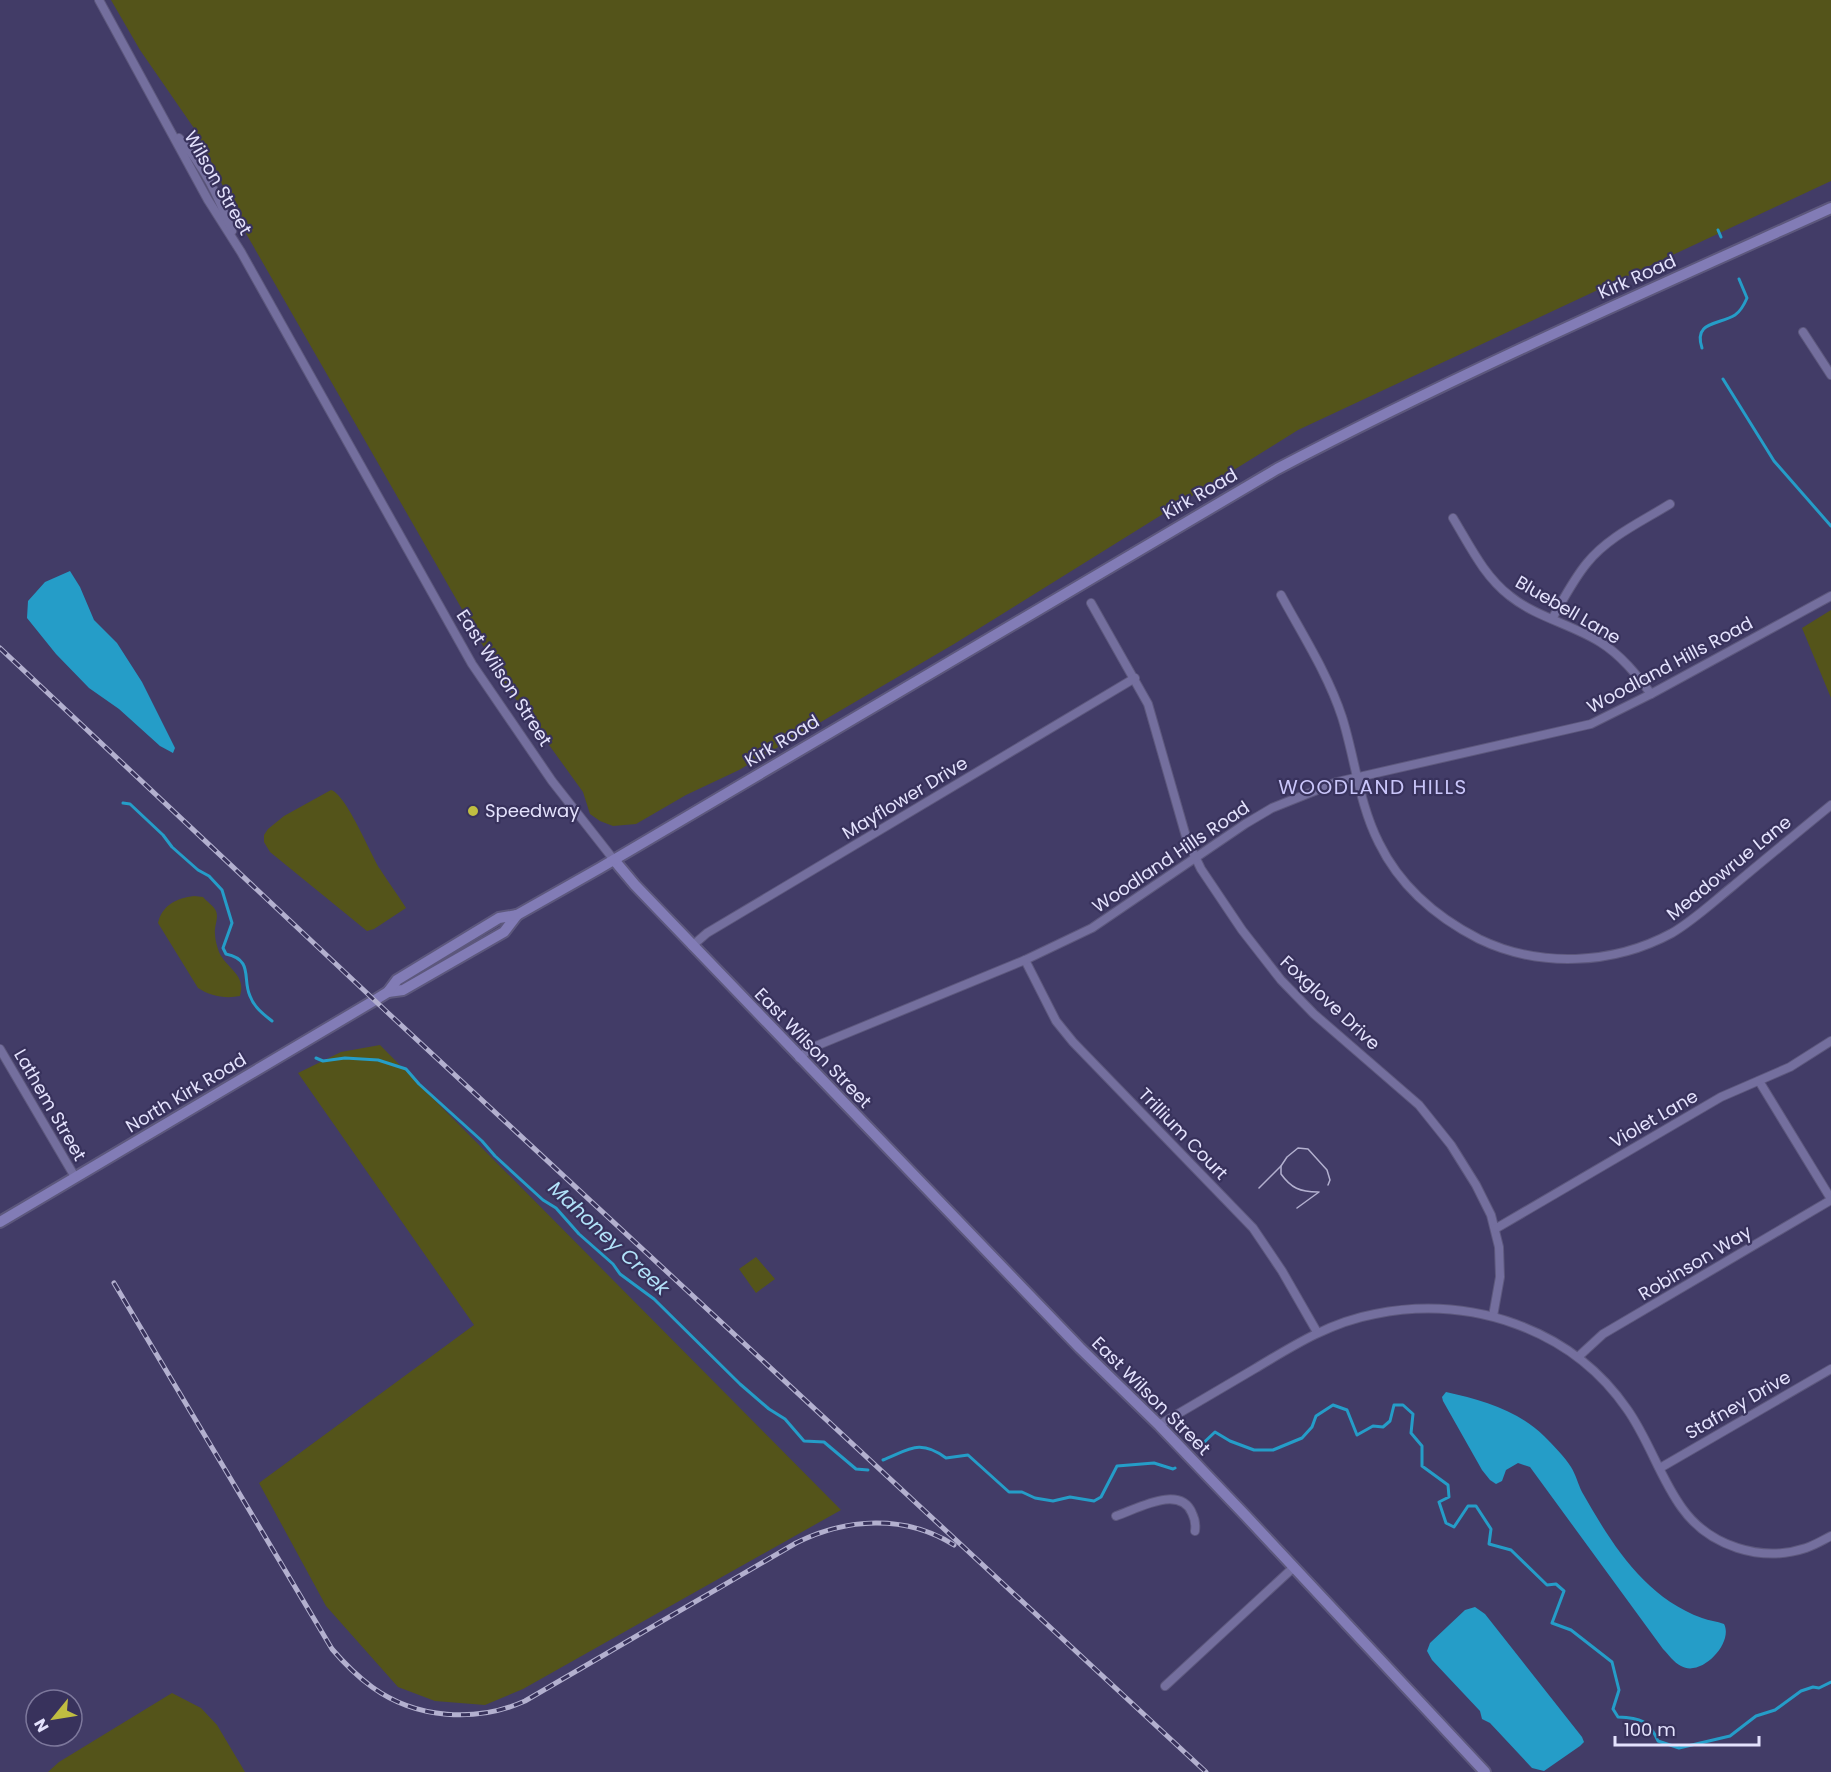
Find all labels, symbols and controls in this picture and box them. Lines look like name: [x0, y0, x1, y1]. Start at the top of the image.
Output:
street label: Wilson Street: [179, 126, 258, 239]
street label: Kirk Road: [1594, 248, 1680, 305]
street label: Kirk Road: [1158, 462, 1242, 525]
street label: Bluebell Lane: [1511, 569, 1625, 650]
street label: East Wilson Street: [451, 604, 558, 751]
street label: Woodland Hills Road: [1582, 610, 1757, 719]
street label: Kirk Road: [740, 709, 824, 773]
street label: Mayflower Drive: [837, 750, 972, 845]
district label: WOODLAND HILLS: [1278, 773, 1468, 801]
street label: Woodland Hills Road: [1087, 795, 1254, 919]
place label: Speedway: [485, 798, 579, 823]
marker: Speedway: [466, 804, 480, 818]
street label: Meadowrue Lane: [1661, 809, 1796, 926]
street label: Foxglove Drive: [1275, 950, 1386, 1056]
street label: East Wilson Street: [749, 982, 877, 1113]
street label: Lathem Street: [8, 1044, 93, 1165]
street label: North Kirk Road: [121, 1047, 251, 1138]
street label: Trillium Court: [1133, 1082, 1234, 1185]
street label: Violet Lane: [1605, 1083, 1702, 1154]
water label: Mahoney Creek: [542, 1174, 677, 1303]
street label: Robinson Way: [1634, 1219, 1756, 1306]
street label: East Wilson Street: [1086, 1331, 1216, 1461]
street label: Stafney Drive: [1680, 1364, 1795, 1445]
north arrow: [24, 1688, 84, 1748]
scale bar: [1615, 1709, 1759, 1747]
text: N: [28, 1714, 54, 1736]
text: 100 m: [1624, 1717, 1676, 1742]

